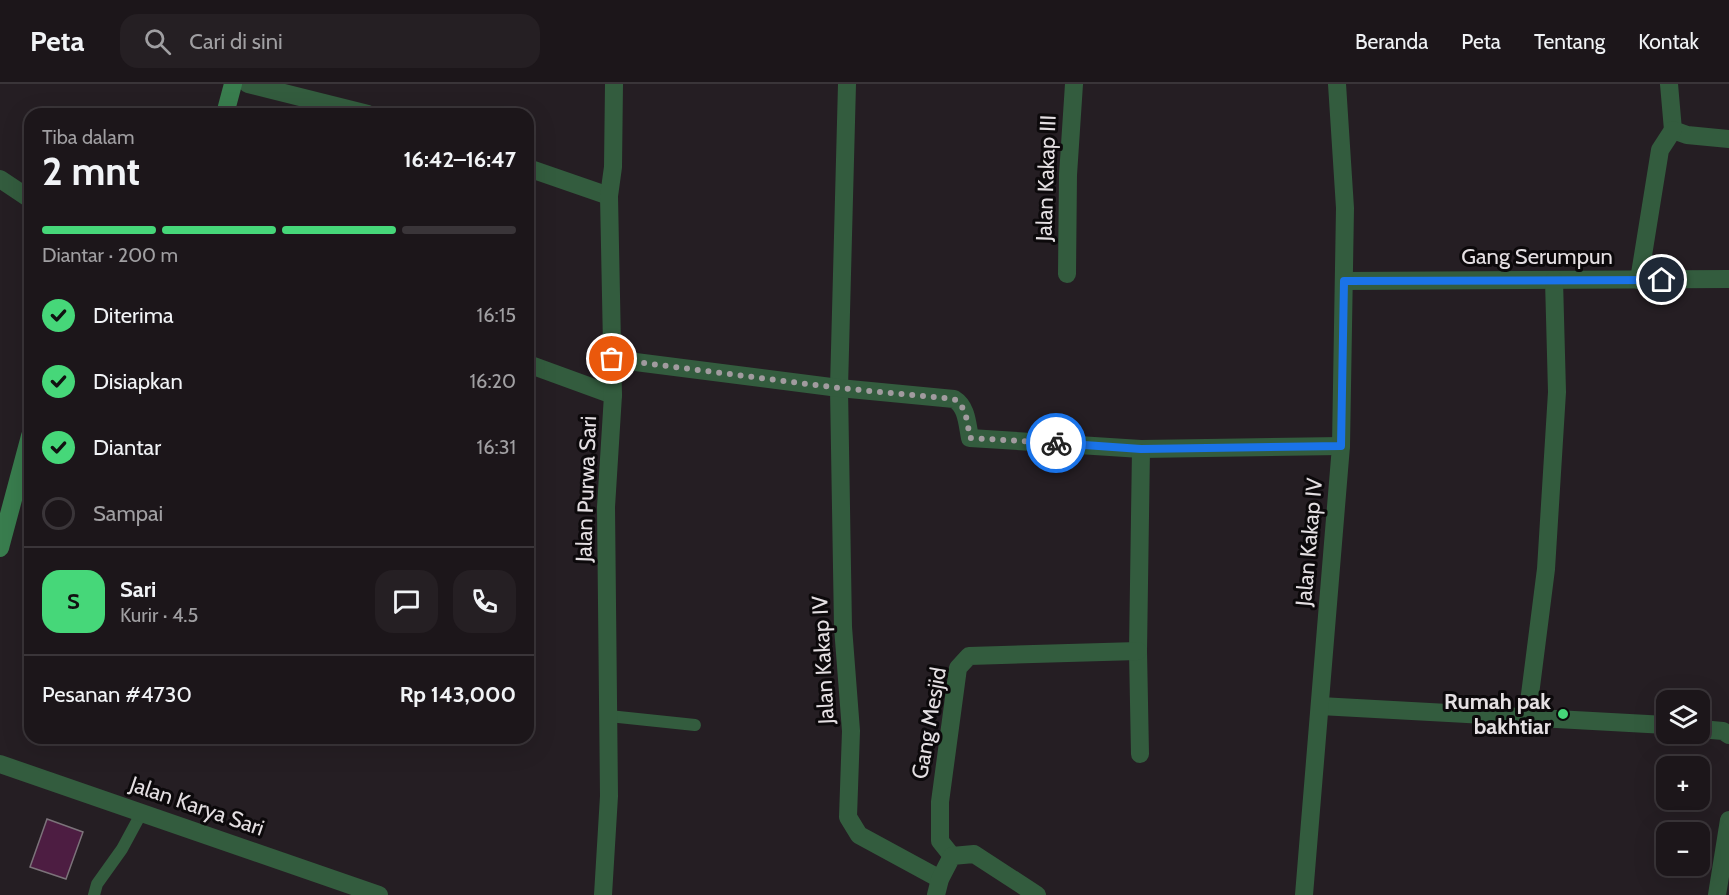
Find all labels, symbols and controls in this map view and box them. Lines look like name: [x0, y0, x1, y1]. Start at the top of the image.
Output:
search box: [120, 14, 540, 68]
text: Peta: [30, 24, 84, 58]
icon: search: [141, 25, 174, 58]
text: Cari di sini: [189, 28, 283, 55]
text: Beranda: [1355, 29, 1428, 54]
text: Peta: [1461, 29, 1501, 54]
text: Tentang: [1534, 29, 1605, 54]
text: Kontak: [1638, 29, 1699, 54]
street label: Jalan Kakap III: [1030, 114, 1062, 243]
text: Tiba dalam: [42, 125, 134, 149]
text: 16:42–16:47: [403, 146, 516, 173]
text: 2 mnt: [42, 147, 140, 195]
text: Diantar · 200 m: [42, 243, 178, 267]
street label: Gang Serumpun: [1461, 243, 1613, 270]
pin: [1636, 254, 1687, 305]
icon: home: [1645, 263, 1678, 296]
icon: check: [42, 299, 75, 332]
text: Diterima: [93, 302, 174, 329]
text: 16:15: [477, 303, 516, 327]
pin: [586, 333, 637, 384]
icon: bag: [595, 342, 628, 375]
icon: check: [42, 365, 75, 398]
text: Disiapkan: [93, 368, 183, 395]
text: 16:20: [470, 369, 516, 393]
courier: [1026, 413, 1086, 473]
street label: Jalan Purwa Sari: [570, 415, 602, 564]
icon: bike: [1040, 427, 1073, 460]
icon: check: [42, 431, 75, 464]
text: Diantar: [93, 434, 161, 461]
text: 16:31: [477, 435, 516, 459]
street label: Jalan Kakap IV: [1290, 476, 1328, 608]
text: Sampai: [93, 500, 163, 527]
button: chat: [375, 570, 438, 633]
button: phone: [453, 570, 516, 633]
text: Sari: [120, 576, 156, 603]
text: S: [67, 588, 80, 615]
street label: Jalan Kakap IV: [806, 595, 840, 726]
text: Kurir · 4.5: [120, 603, 198, 627]
street label: Gang Mesjid: [906, 665, 952, 781]
text: Pesanan #4730: [42, 681, 192, 708]
text: Rp 143,000: [400, 681, 516, 708]
place label: Rumah pak bakhtiar: [1444, 688, 1552, 740]
map controls: [1656, 690, 1710, 876]
button: layers: [1656, 690, 1710, 744]
marker: Rumah pak bakhtiar: [1556, 707, 1570, 721]
button: +: [1656, 756, 1710, 810]
street label: Jalan Karya Sari: [125, 770, 268, 842]
button: −: [1656, 822, 1710, 876]

